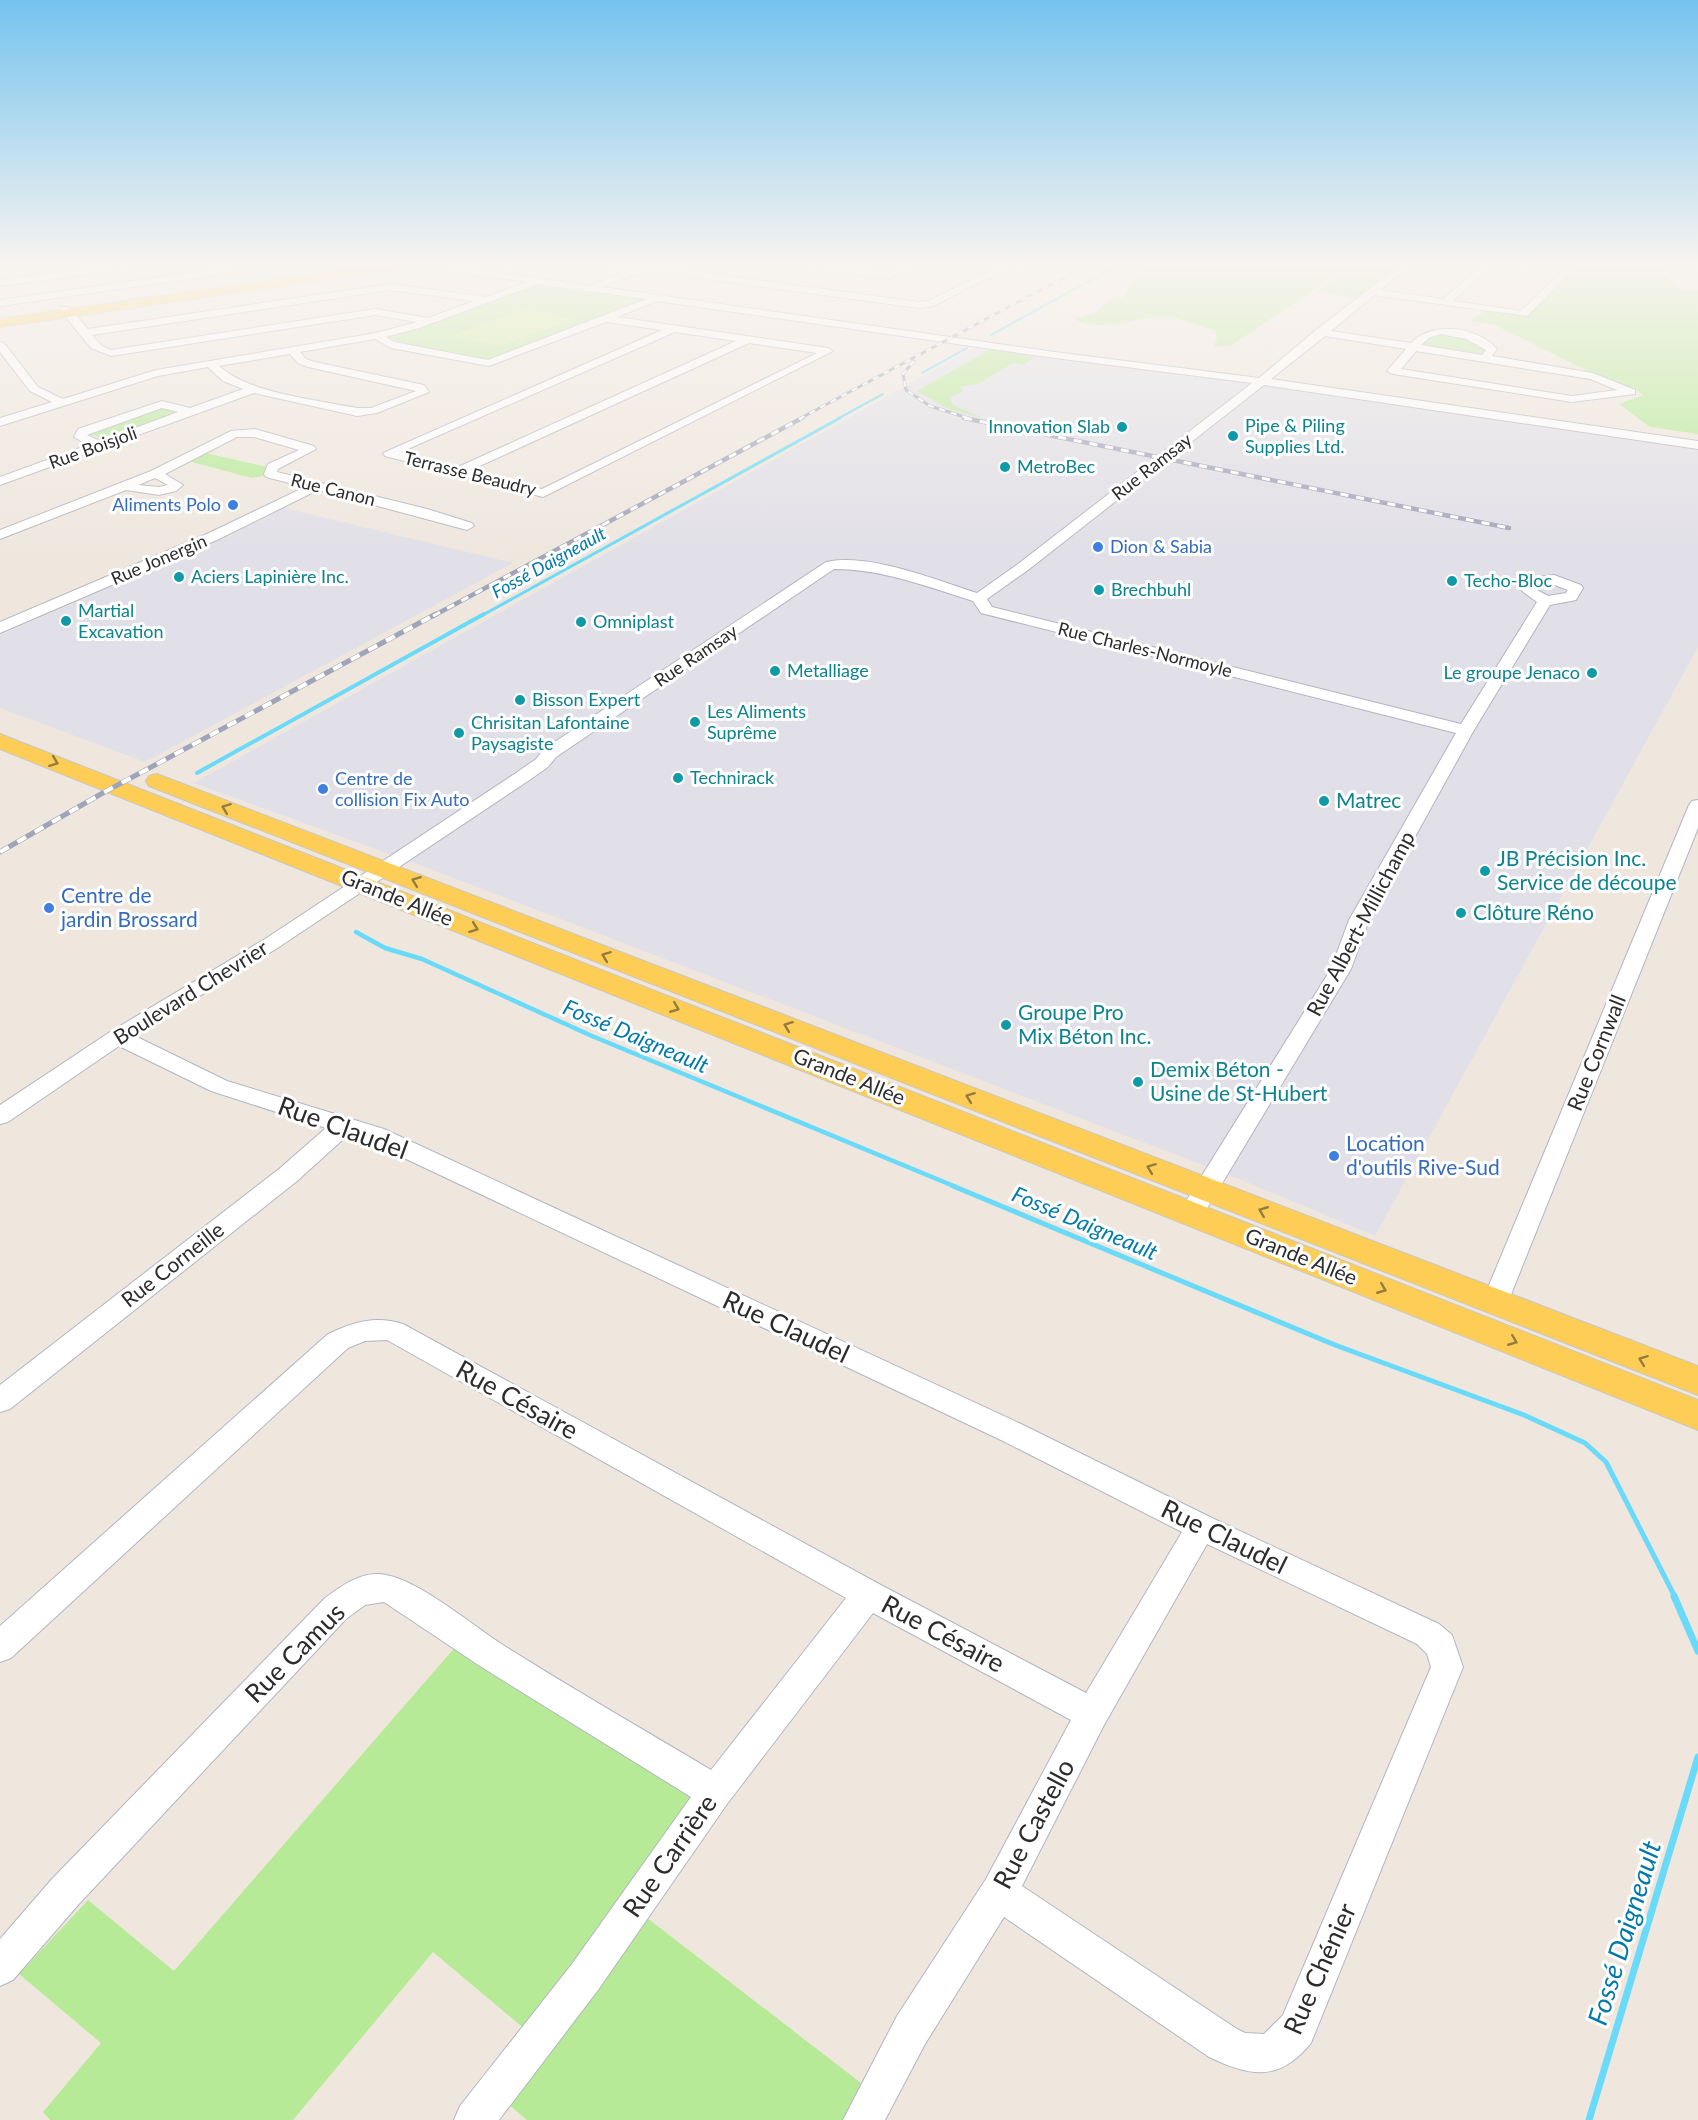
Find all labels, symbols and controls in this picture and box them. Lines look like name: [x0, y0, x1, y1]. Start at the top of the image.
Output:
place label: Pipe & Piling Supplies Ltd.: [1245, 414, 1345, 457]
place label: Innovation Slab: [988, 415, 1110, 437]
marker: Innovation Slab: [1115, 420, 1129, 434]
street label: Rue Boisjoli: [46, 421, 140, 473]
street label: Rue Ramsay: [1107, 428, 1196, 504]
marker: Pipe & Piling Supplies Ltd.: [1226, 429, 1240, 443]
street label: Terrasse Beaudry: [402, 446, 539, 500]
place label: MetroBec: [1017, 455, 1095, 477]
marker: MetroBec: [998, 460, 1012, 474]
street label: Rue Canon: [289, 468, 378, 510]
place label: Aliments Polo: [112, 493, 221, 515]
marker: Aliments Polo: [226, 498, 240, 512]
water label: Fossé Daigneault: [488, 521, 610, 603]
street label: Rue Jonergin: [108, 529, 210, 589]
place label: Dion & Sabia: [1110, 535, 1212, 557]
marker: Dion & Sabia: [1091, 540, 1105, 554]
place label: Aciers Lapinière Inc.: [191, 565, 349, 587]
place label: Techo-Bloc: [1464, 569, 1552, 591]
marker: Aciers Lapinière Inc.: [172, 570, 186, 584]
marker: Techo-Bloc: [1445, 574, 1459, 588]
place label: Brechbuhl: [1111, 578, 1191, 600]
marker: Brechbuhl: [1092, 583, 1106, 597]
place label: Martial Excavation: [78, 599, 164, 642]
place label: Omniplast: [593, 610, 674, 632]
marker: Martial Excavation: [59, 614, 73, 628]
marker: Omniplast: [574, 615, 588, 629]
street label: Rue Charles-Normoyle: [1056, 617, 1235, 681]
street label: Rue Ramsay: [650, 619, 742, 691]
place label: Metalliage: [787, 659, 869, 681]
place label: Le groupe Jenaco: [1443, 661, 1580, 683]
marker: Metalliage: [768, 664, 782, 678]
marker: Le groupe Jenaco: [1585, 666, 1599, 680]
place label: Bisson Expert: [532, 688, 641, 710]
marker: Bisson Expert: [513, 693, 527, 707]
place label: Les Aliments Suprême: [707, 700, 806, 743]
place label: Chrisitan Lafontaine Paysagiste: [471, 711, 630, 754]
marker: Les Aliments Suprême: [688, 715, 702, 729]
marker: Chrisitan Lafontaine Paysagiste: [452, 726, 466, 740]
one-way arrow: [48, 755, 59, 767]
place label: Technirack: [690, 766, 775, 788]
place label: Centre de collision Fix Auto: [335, 767, 469, 810]
marker: Technirack: [671, 771, 685, 785]
marker: Centre de collision Fix Auto: [316, 782, 330, 796]
place label: Matrec: [1336, 787, 1401, 812]
marker: Matrec: [1317, 794, 1331, 808]
one-way arrow: [221, 802, 231, 815]
street label: Rue Albert-Millichamp: [1300, 827, 1419, 1020]
place label: JB Précision Inc. Service de découpe: [1497, 845, 1677, 894]
street label: Grande Allée: [338, 863, 457, 930]
marker: JB Précision Inc. Service de découpe: [1478, 864, 1492, 878]
one-way arrow: [411, 876, 421, 889]
place label: Centre de jardin Brossard: [60, 882, 198, 931]
place label: Clôture Réno: [1473, 899, 1594, 924]
marker: Centre de jardin Brossard: [42, 901, 56, 915]
marker: Clôture Réno: [1454, 906, 1468, 920]
one-way arrow: [468, 921, 479, 933]
street label: Boulevard Chevrier: [108, 934, 272, 1049]
one-way arrow: [601, 950, 612, 963]
street label: Rue Cornwall: [1561, 991, 1630, 1114]
water label: Fossé Daigneault: [559, 993, 713, 1078]
place label: Groupe Pro Mix Béton Inc.: [1018, 999, 1152, 1048]
one-way arrow: [669, 1001, 680, 1013]
marker: Groupe Pro Mix Béton Inc.: [999, 1018, 1013, 1032]
one-way arrow: [783, 1021, 794, 1034]
street label: Grande Allée: [790, 1042, 909, 1109]
place label: Demix Béton - Usine de St-Hubert: [1150, 1056, 1328, 1105]
marker: Demix Béton - Usine de St-Hubert: [1131, 1075, 1145, 1089]
street label: Rue Claudel: [274, 1089, 413, 1165]
one-way arrow: [965, 1092, 976, 1104]
place label: Location d'outils Rive-Sud: [1346, 1130, 1500, 1179]
marker: Location d'outils Rive-Sud: [1327, 1149, 1341, 1163]
one-way arrow: [1147, 1162, 1157, 1175]
water label: Fossé Daigneault: [1008, 1180, 1162, 1265]
one-way arrow: [1258, 1206, 1269, 1218]
street label: Rue Corneille: [116, 1216, 228, 1312]
street label: Grande Allée: [1242, 1222, 1361, 1289]
one-way arrow: [1376, 1282, 1387, 1294]
street label: Rue Claudel: [718, 1283, 855, 1369]
one-way arrow: [1507, 1334, 1518, 1346]
street label: Rue Césaire: [451, 1353, 584, 1446]
one-way arrow: [1639, 1355, 1650, 1367]
street label: Rue Claudel: [1156, 1492, 1293, 1580]
street label: Rue Césaire: [877, 1587, 1010, 1679]
street label: Rue Camus: [238, 1596, 351, 1709]
street label: Rue Castello: [986, 1753, 1081, 1894]
street label: Rue Carrière: [615, 1788, 723, 1923]
water label: Fossé Daigneault: [1580, 1836, 1667, 2029]
street label: Rue Chénier: [1276, 1898, 1362, 2039]

